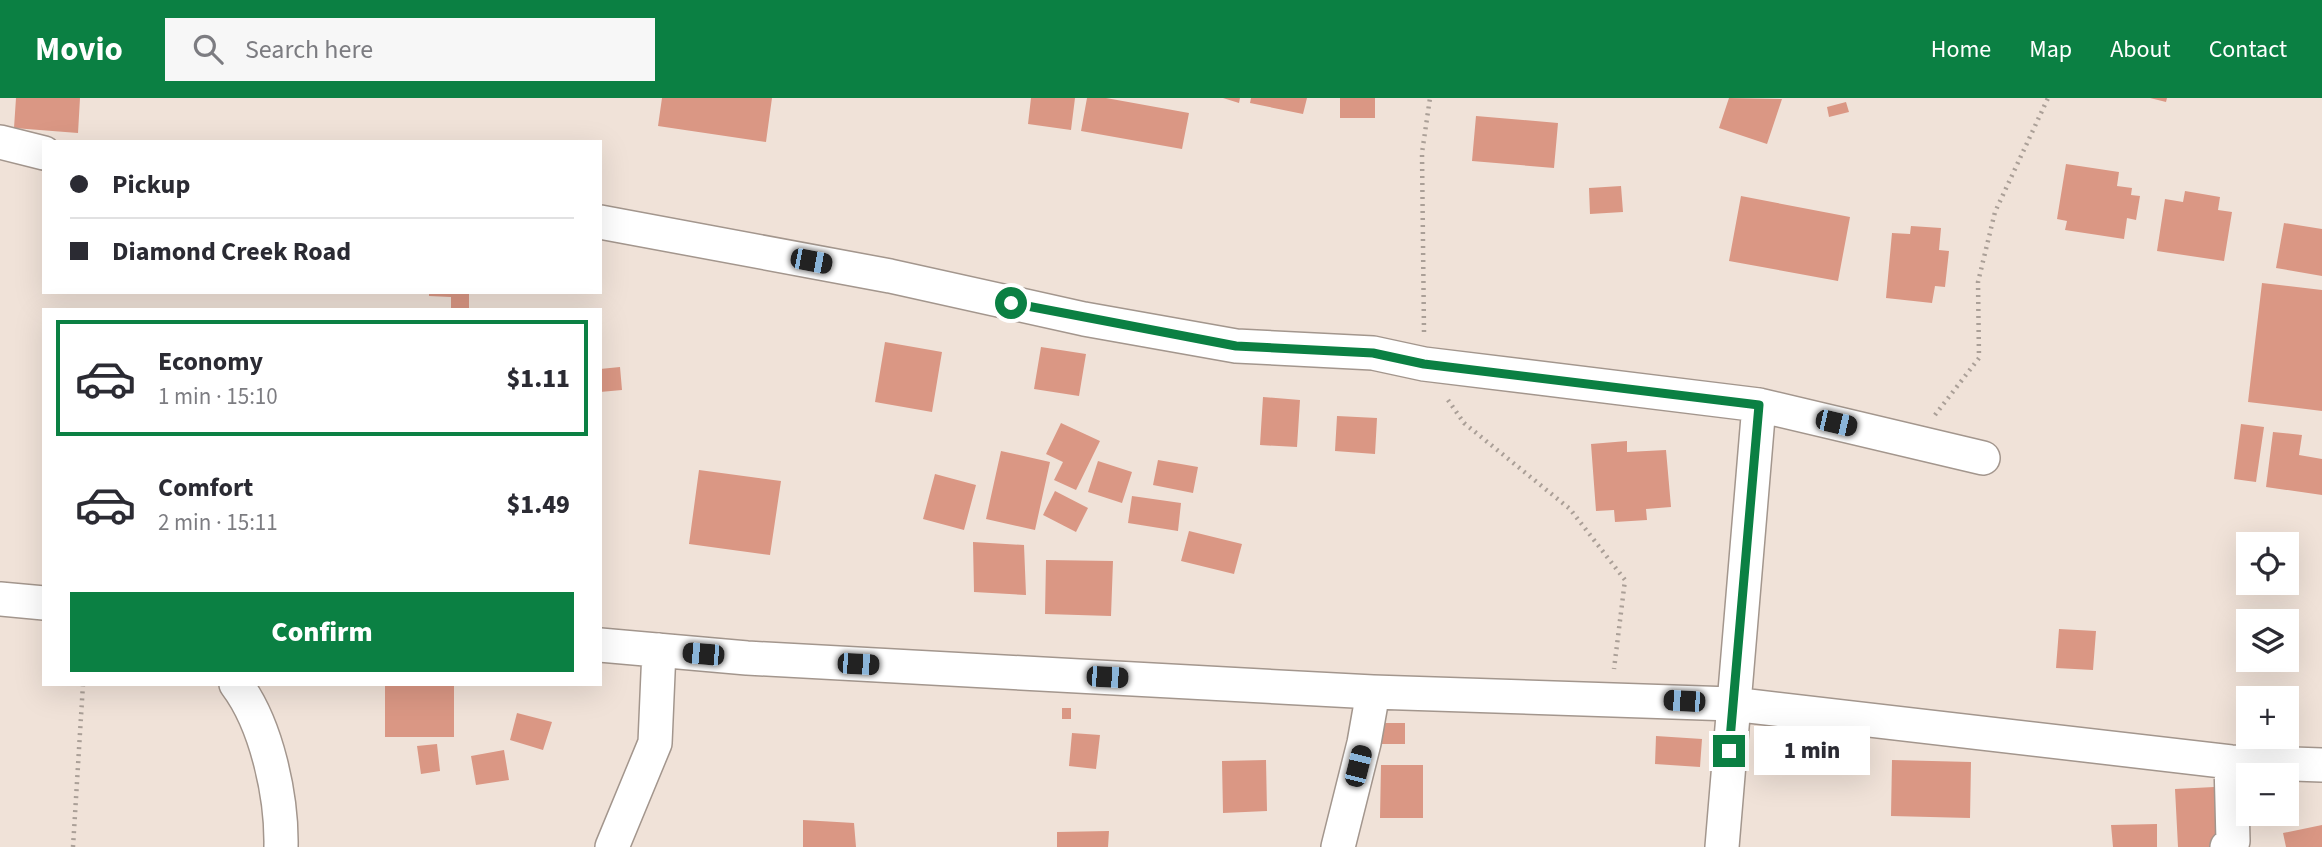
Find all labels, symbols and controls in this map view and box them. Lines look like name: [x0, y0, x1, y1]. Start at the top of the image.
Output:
search box: [165, 18, 655, 81]
text: Movio: [35, 26, 123, 73]
icon: search: [189, 30, 227, 68]
text: Search here: [245, 31, 373, 68]
text: Home: [1931, 32, 1991, 67]
text: Map: [2029, 32, 2072, 67]
text: About: [2110, 32, 2171, 67]
text: Contact: [2209, 32, 2287, 67]
text: Pickup: [112, 166, 190, 203]
text: Diamond Creek Road: [112, 233, 351, 270]
car: [789, 247, 834, 275]
route start: [995, 287, 1027, 319]
text: Economy: [158, 343, 263, 380]
icon: car: [74, 347, 137, 410]
text: $1.11: [506, 360, 570, 397]
text: 1 min · 15:10: [158, 380, 278, 413]
car: [1814, 408, 1859, 438]
text: Comfort: [158, 469, 253, 506]
icon: car: [74, 473, 137, 536]
text: $1.49: [506, 486, 570, 523]
text: 2 min · 15:11: [158, 506, 278, 539]
map controls: [2236, 532, 2299, 826]
button: locate: [2236, 532, 2299, 595]
button: Confirm: [70, 592, 574, 672]
button: layers: [2236, 609, 2299, 672]
car: [682, 642, 725, 666]
car: [837, 652, 880, 676]
car: [1086, 665, 1129, 689]
button: +: [2236, 686, 2299, 749]
car: [1663, 689, 1706, 713]
callout: 1 min: [1754, 726, 1869, 776]
text: 1 min: [1784, 734, 1840, 767]
route end: [1713, 735, 1745, 767]
car: [1343, 743, 1374, 789]
button: −: [2236, 763, 2299, 826]

